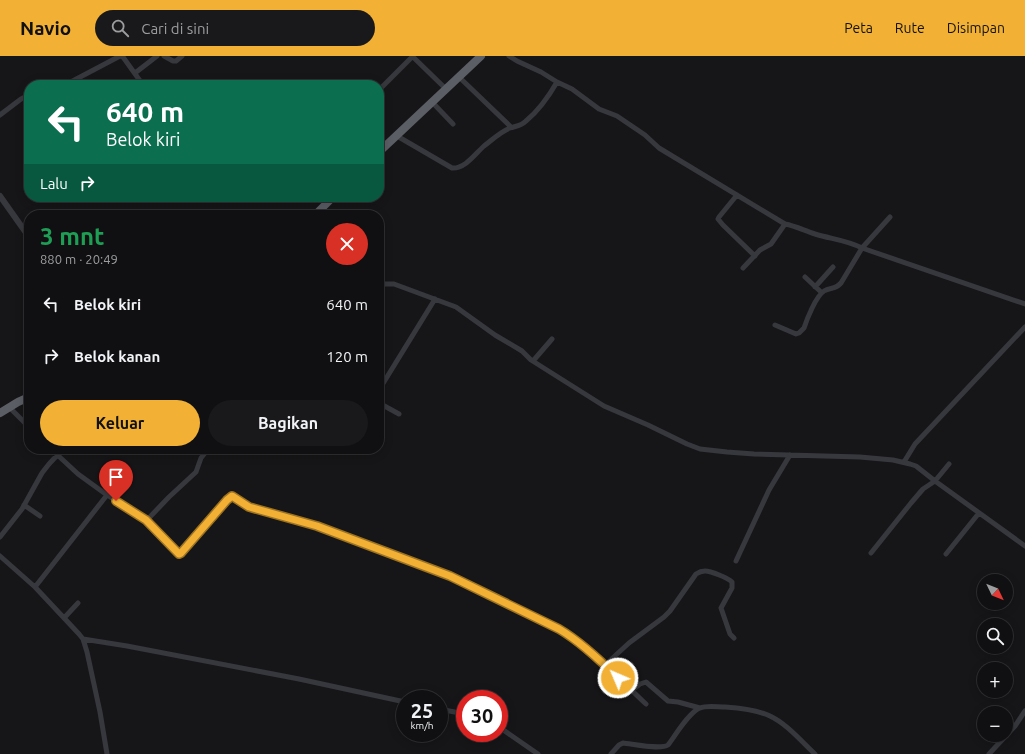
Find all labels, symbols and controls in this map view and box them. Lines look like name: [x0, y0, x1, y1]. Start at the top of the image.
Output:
search box: [95, 10, 375, 46]
text: Navio: [20, 17, 71, 39]
icon: search: [109, 17, 131, 39]
text: Cari di sini: [141, 20, 209, 37]
text: Peta: [844, 20, 873, 36]
text: Rute: [895, 20, 925, 36]
text: Disimpan: [947, 20, 1005, 36]
icon: left: [40, 96, 92, 148]
text: 640 m: [106, 96, 184, 127]
text: Belok kiri: [106, 129, 180, 149]
icon: right: [76, 172, 98, 194]
text: Lalu: [40, 175, 68, 192]
text: 3 mnt: [40, 223, 104, 250]
button: close: [326, 223, 368, 265]
text: 880 m · 20:49: [40, 252, 118, 266]
icon: left: [40, 293, 62, 315]
text: Belok kiri: [74, 296, 141, 313]
text: 640 m: [326, 296, 368, 313]
icon: right: [40, 345, 62, 367]
text: Belok kanan: [74, 348, 160, 365]
text: 120 m: [326, 348, 368, 365]
button: Keluar: [40, 400, 200, 446]
button: Bagikan: [208, 400, 368, 446]
pin: [99, 460, 133, 501]
icon: arrive: [105, 466, 127, 488]
north arrow: [977, 574, 1013, 610]
map controls: [977, 574, 1013, 742]
button: search: [977, 618, 1013, 654]
position arrow: [597, 657, 639, 699]
button: +: [977, 662, 1013, 698]
speed limit sign: 30: [456, 690, 508, 742]
text: 25: [411, 699, 433, 722]
button: −: [977, 706, 1013, 742]
text: km/h: [410, 720, 434, 731]

